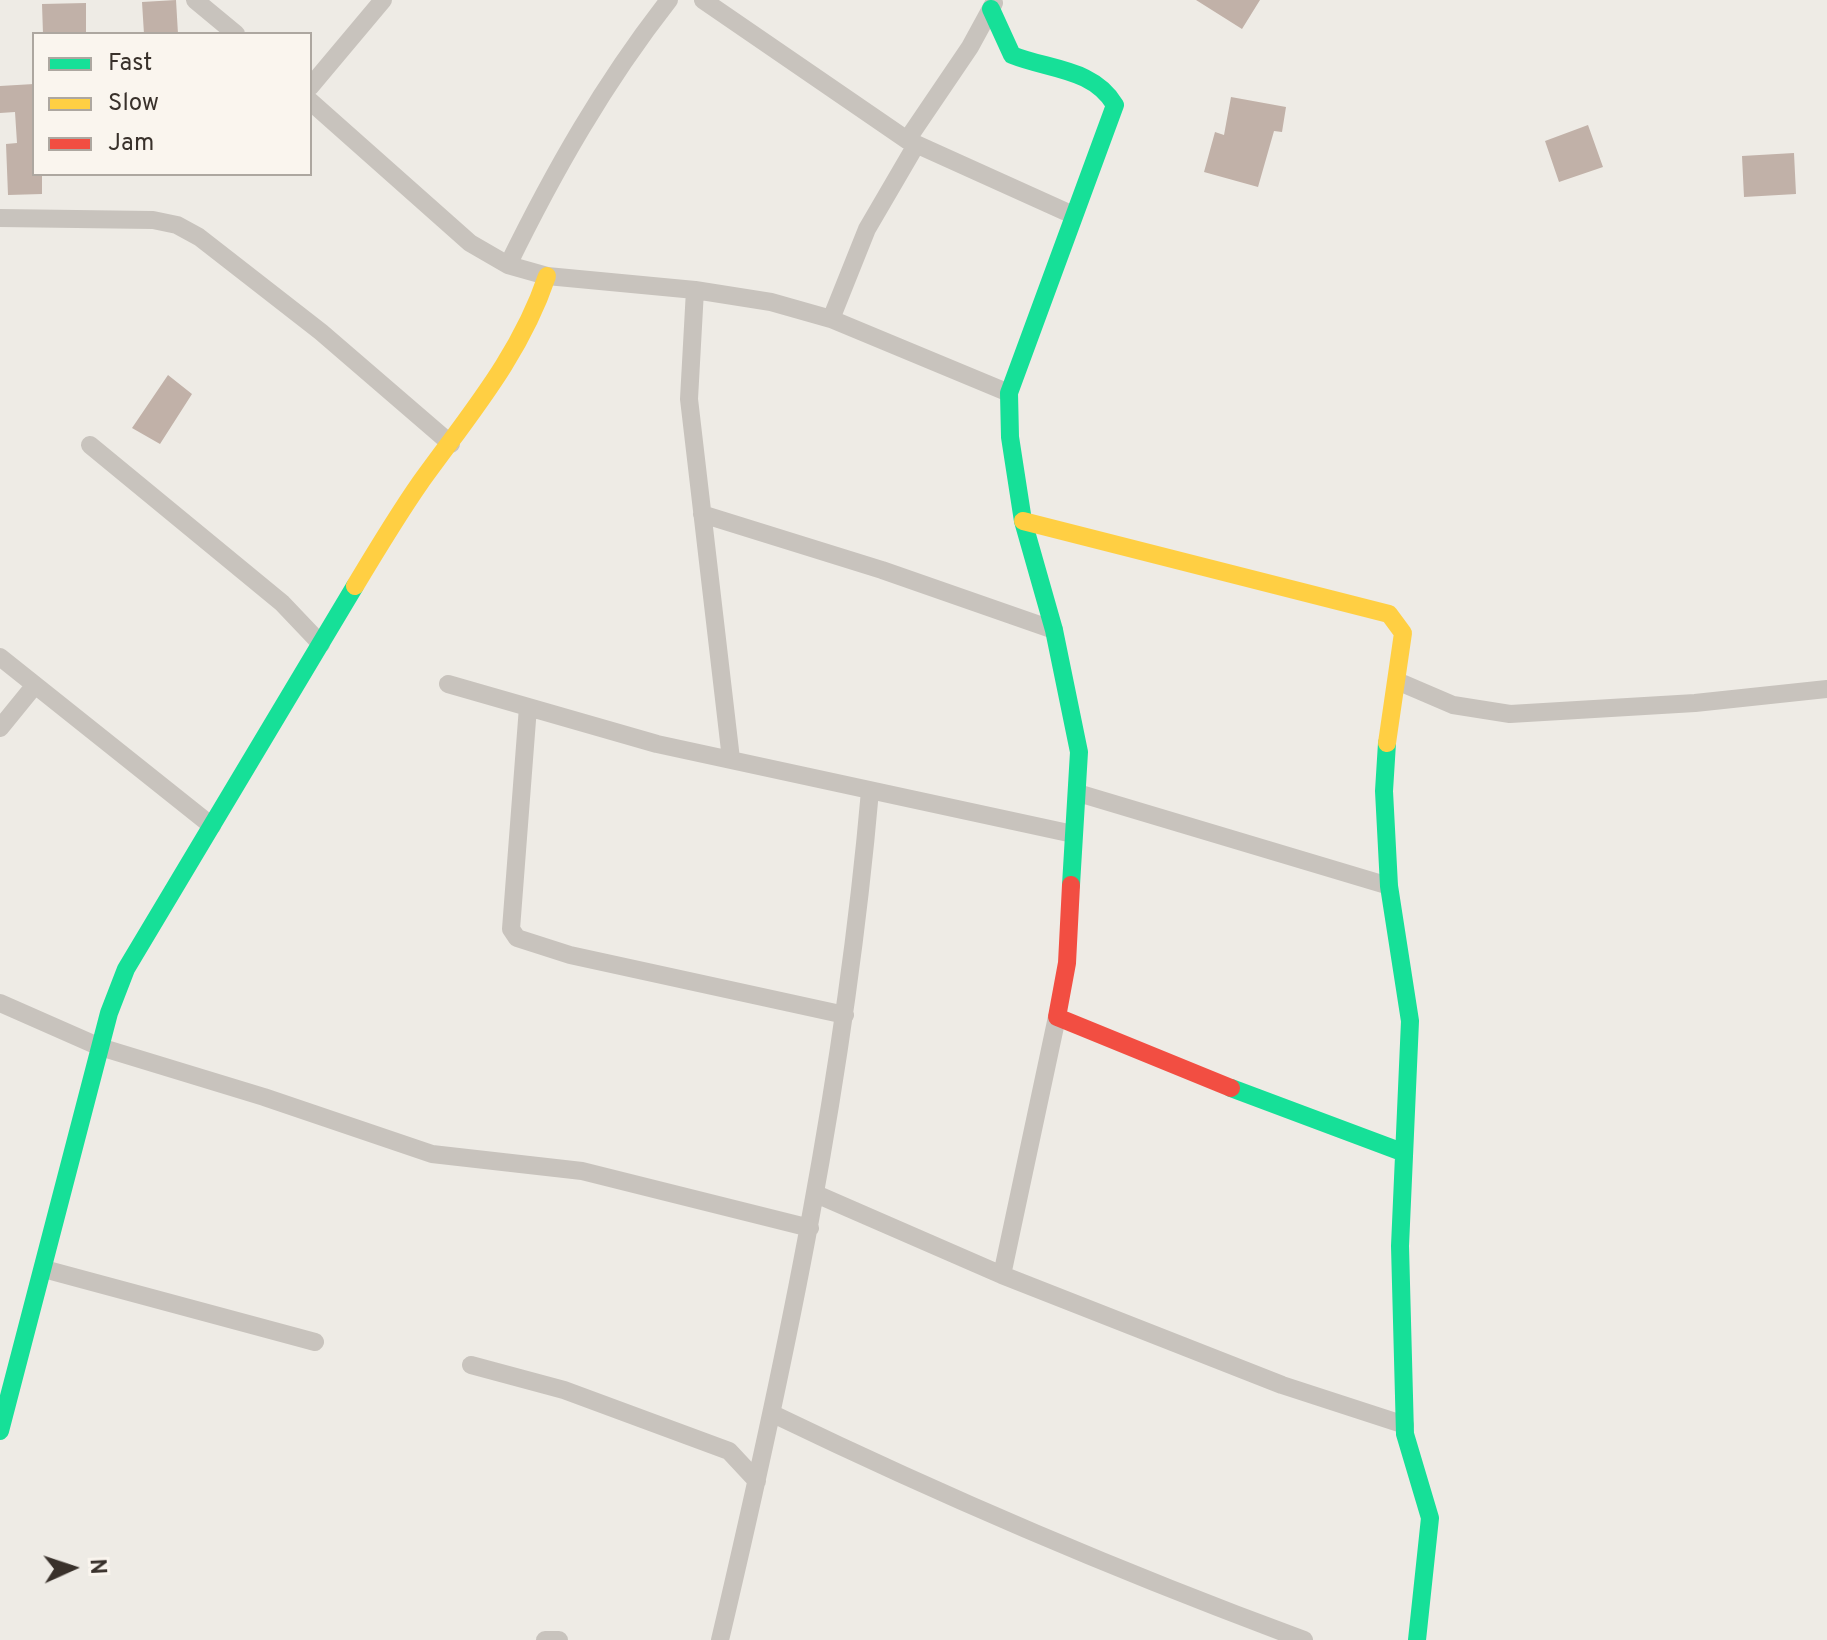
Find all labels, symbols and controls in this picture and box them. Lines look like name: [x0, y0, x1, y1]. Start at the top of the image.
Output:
legend: [32, 32, 312, 176]
text: Fast: [108, 49, 152, 79]
text: Slow: [108, 89, 159, 119]
text: Jam: [108, 129, 154, 159]
north arrow: [32, 1528, 112, 1608]
text: N: [83, 1558, 110, 1575]

